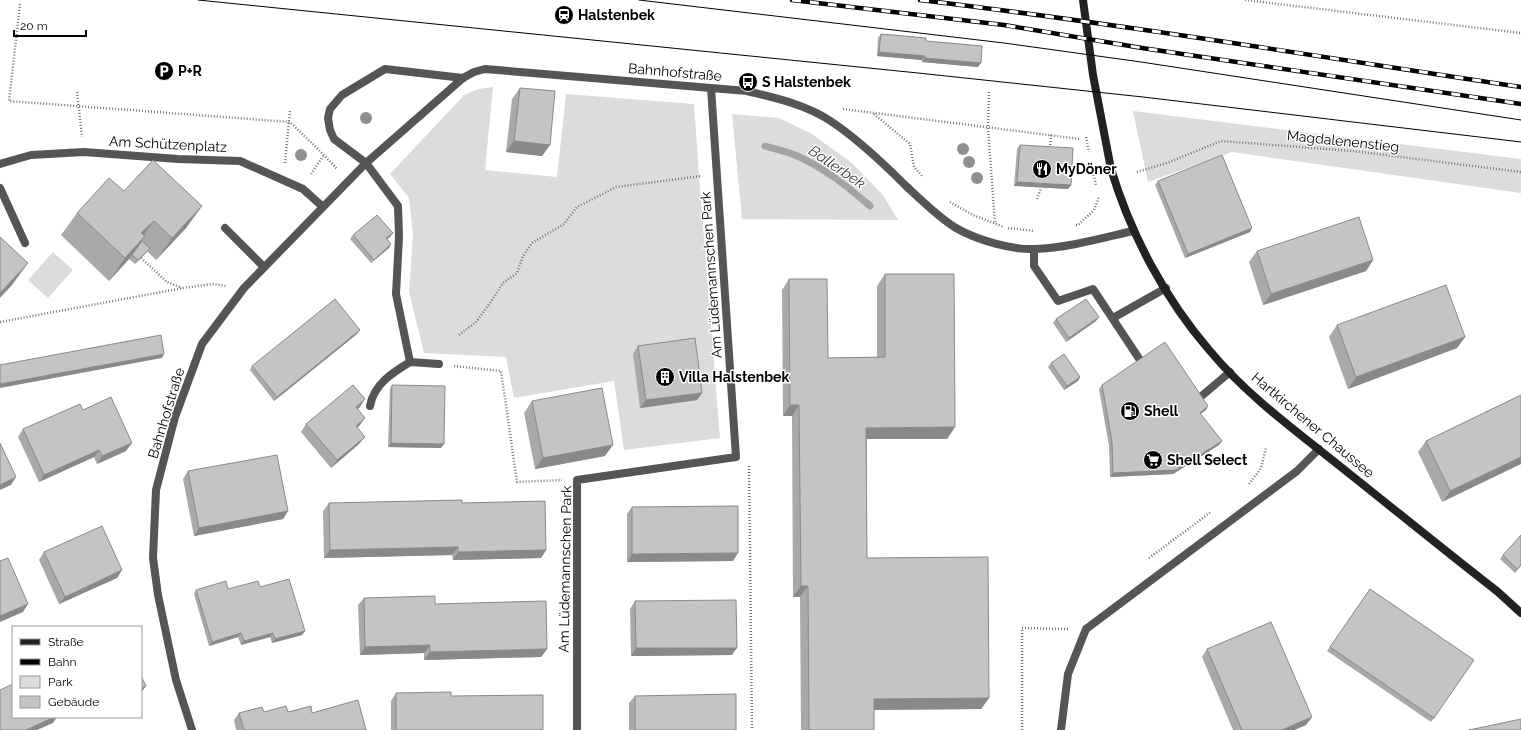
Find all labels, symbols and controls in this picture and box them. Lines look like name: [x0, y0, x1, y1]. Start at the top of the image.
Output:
station icon: Halstenbek: [553, 4, 575, 26]
place label: Halstenbek: [578, 7, 655, 23]
scale bar: [14, 12, 86, 38]
text: 20 m: [20, 19, 48, 33]
parking icon: P+R: [153, 60, 175, 82]
street label: Bahnhofstraße: [627, 60, 723, 84]
place label: P+R: [178, 63, 203, 79]
bus stop icon: S Halstenbek: [737, 71, 759, 93]
place label: S Halstenbek: [762, 74, 851, 90]
street label: Magdalenenstieg: [1286, 127, 1400, 155]
street label: Am Schützenplatz: [109, 133, 227, 155]
water label: Ballerbek: [805, 141, 869, 193]
restaurant icon: MyDöner: [1031, 158, 1053, 180]
place label: MyDöner: [1056, 161, 1117, 177]
street label: Am Lüdemannschen Park: [697, 190, 725, 359]
street label: Bahnhofstraße: [145, 366, 187, 460]
building icon: Villa Halstenbek: [654, 366, 676, 388]
place label: Villa Halstenbek: [679, 369, 789, 385]
street label: Hartkirchener Chaussee: [1249, 369, 1377, 481]
fuel station icon: Shell: [1119, 400, 1141, 422]
place label: Shell: [1144, 403, 1179, 419]
supermarket icon: Shell Select: [1142, 449, 1164, 471]
place label: Shell Select: [1167, 452, 1248, 468]
street label: Am Lüdemannschen Park: [556, 485, 574, 653]
legend: [12, 626, 142, 718]
text: Straße: [48, 635, 84, 649]
text: Bahn: [48, 655, 77, 669]
text: Park: [48, 675, 73, 689]
text: Gebäude: [48, 695, 99, 709]

